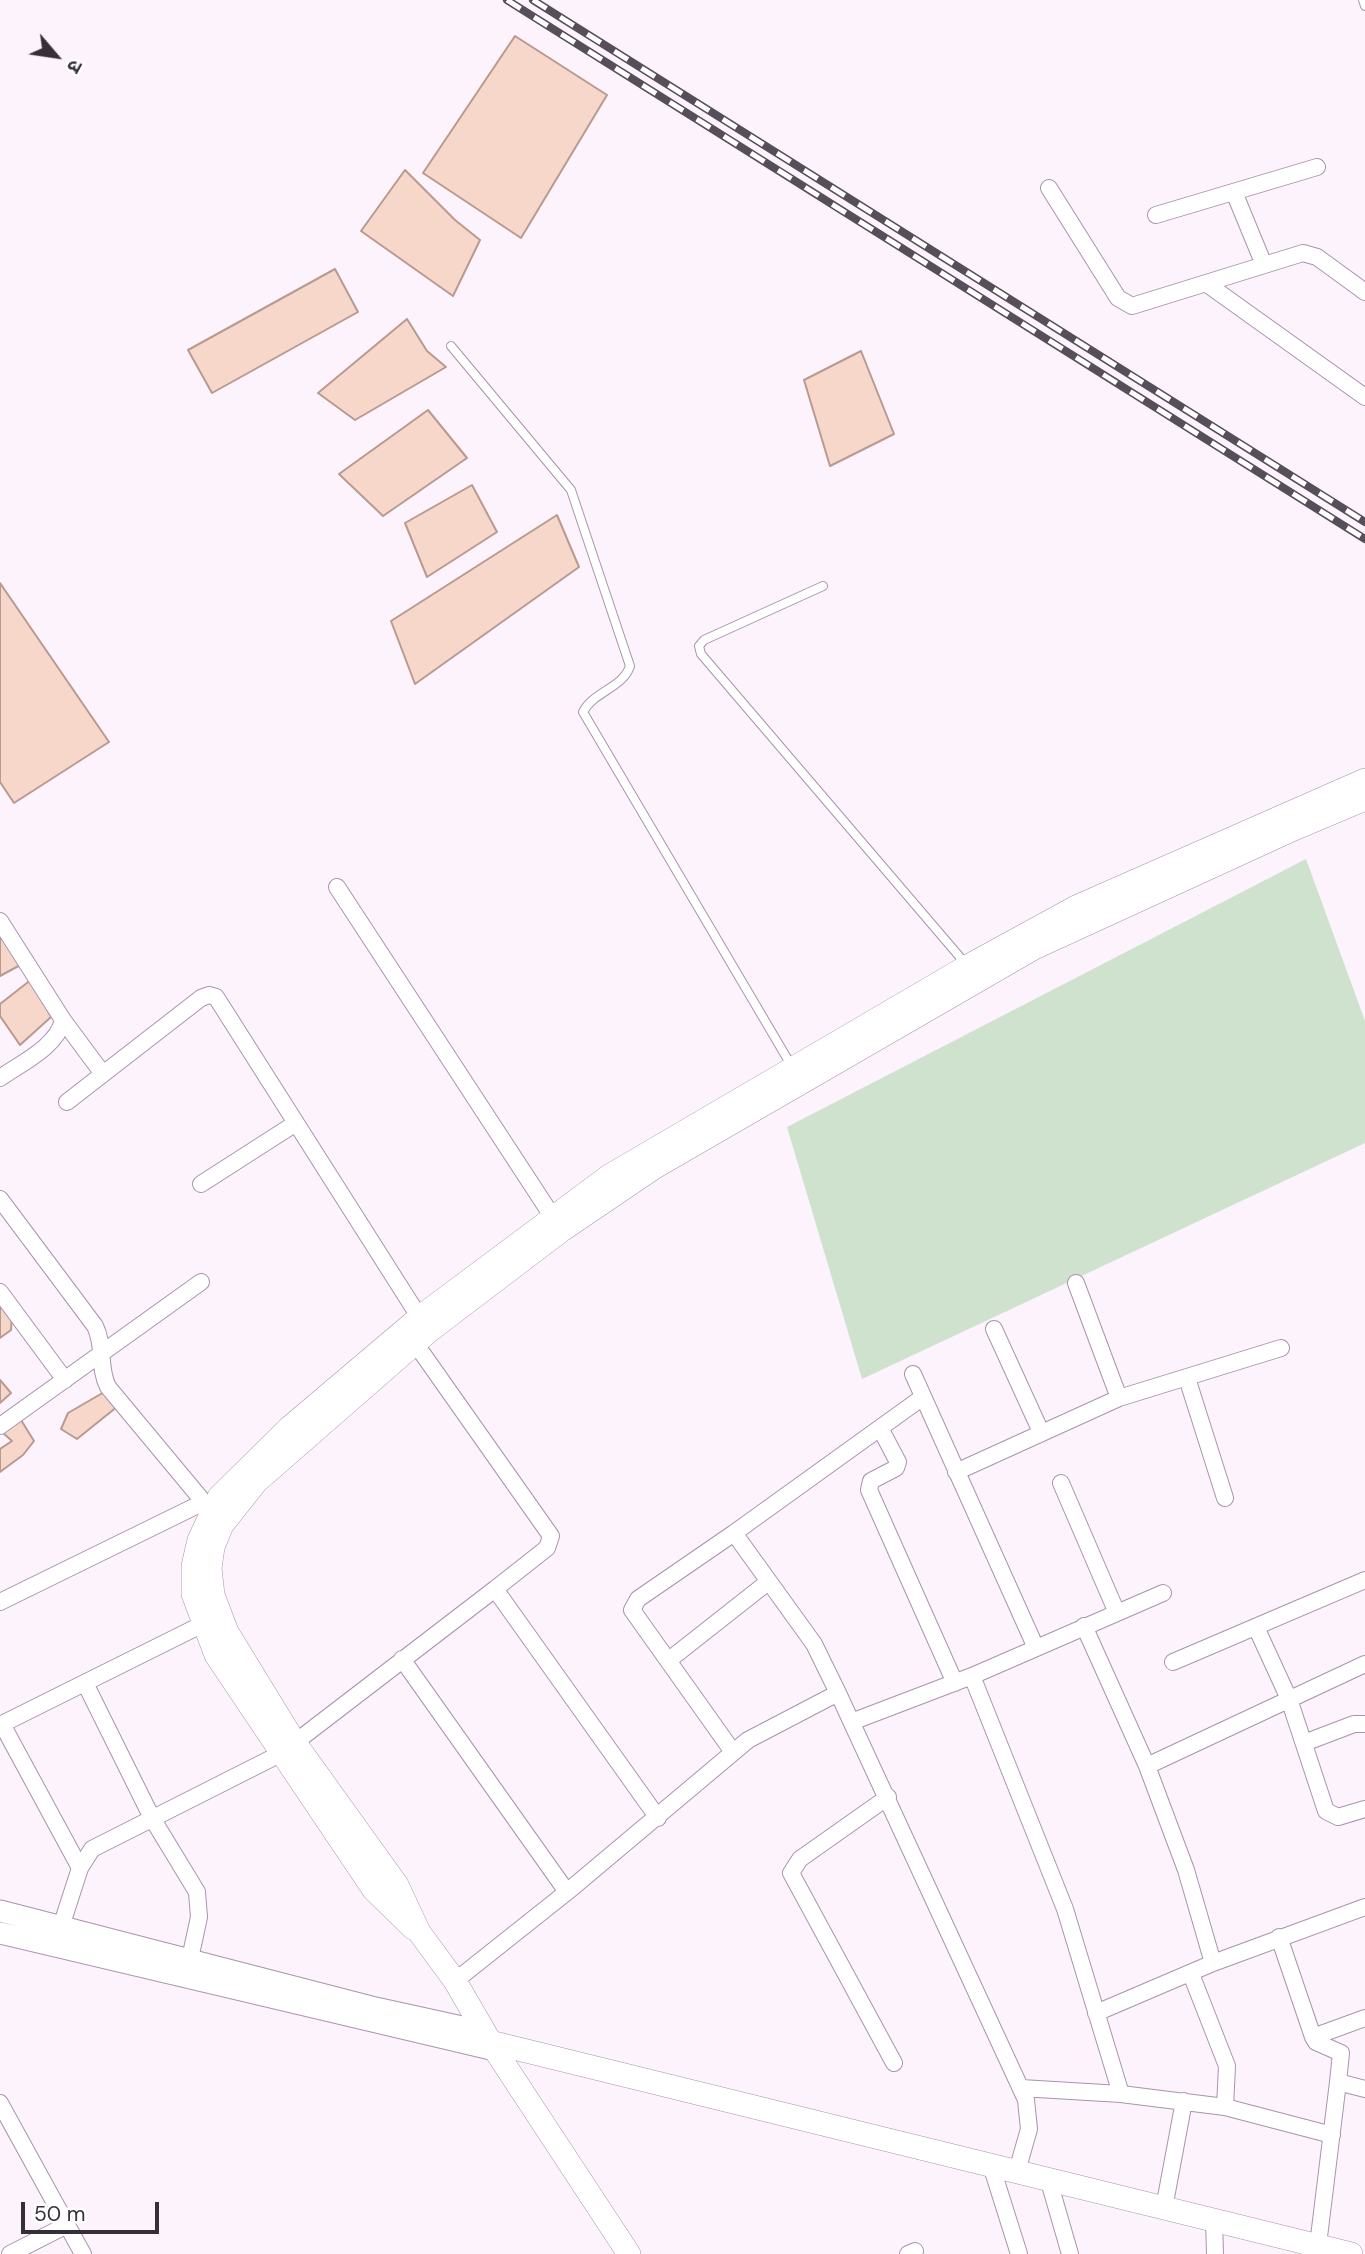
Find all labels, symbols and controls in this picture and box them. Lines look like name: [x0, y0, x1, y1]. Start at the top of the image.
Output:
north arrow: [21, 21, 91, 91]
text: उ: [61, 55, 88, 77]
scale bar: [24, 2188, 163, 2232]
text: 50 m: [34, 2200, 85, 2228]

